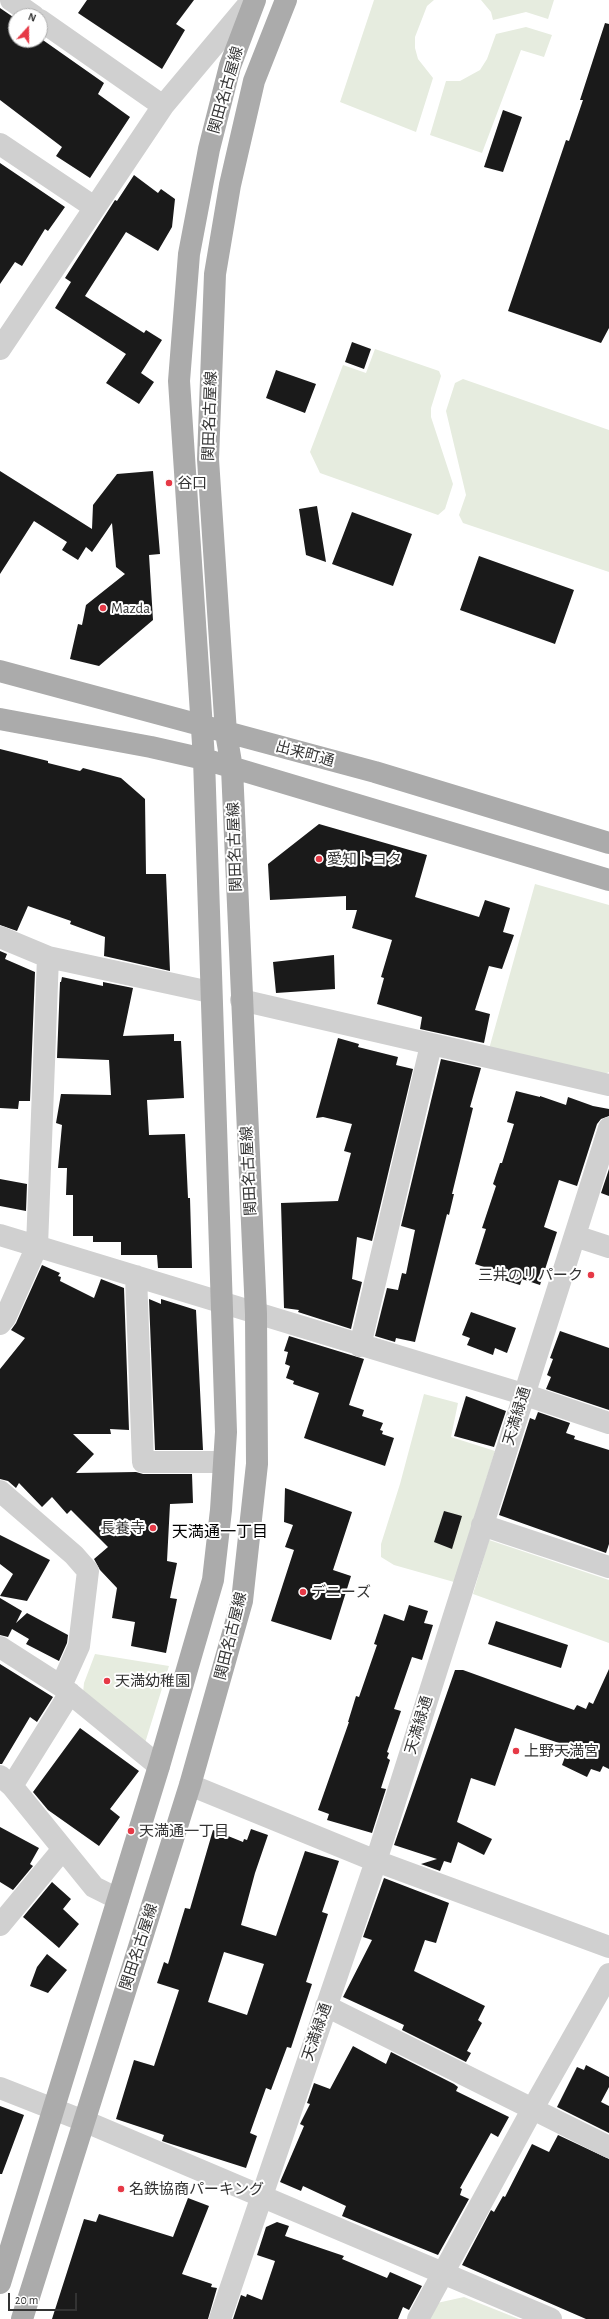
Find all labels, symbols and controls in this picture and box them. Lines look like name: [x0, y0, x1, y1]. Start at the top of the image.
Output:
north arrow: [8, 8, 48, 48]
text: N: [27, 11, 38, 24]
street label: 関田名古屋線: [205, 44, 247, 136]
street label: 関田名古屋線: [199, 371, 221, 461]
place label: 谷口: [177, 474, 207, 492]
marker: 谷口: [164, 478, 174, 488]
place label: Mazda: [111, 599, 150, 617]
marker: Mazda: [98, 603, 108, 613]
street label: 出来町通: [274, 738, 336, 770]
street label: 関田名古屋線: [224, 802, 246, 892]
place label: 愛知トヨタ: [327, 850, 402, 868]
marker: 愛知トヨタ: [314, 854, 324, 864]
street label: 関田名古屋線: [238, 1126, 260, 1216]
place label: 三井のリパーク: [478, 1266, 583, 1284]
marker: 三井のリパーク: [586, 1270, 596, 1280]
street label: 天満緑通: [500, 1385, 534, 1447]
place label: 長養寺: [100, 1519, 145, 1537]
district label: 天満通一丁目: [172, 1522, 268, 1542]
marker: 長養寺: [148, 1523, 158, 1533]
place label: デニーズ: [311, 1583, 371, 1601]
marker: デニーズ: [298, 1587, 308, 1597]
street label: 関田名古屋線: [211, 1590, 251, 1682]
place label: 天満幼稚園: [115, 1672, 190, 1690]
marker: 天満幼稚園: [102, 1676, 112, 1686]
street label: 天満緑通: [402, 1694, 436, 1756]
place label: 上野天満宮: [524, 1742, 599, 1760]
marker: 上野天満宮: [511, 1746, 521, 1756]
place label: 天満通一丁目: [139, 1822, 229, 1840]
marker: 天満通一丁目: [126, 1826, 136, 1836]
street label: 関田名古屋線: [117, 1901, 161, 1993]
street label: 天満緑通: [299, 2001, 335, 2063]
place label: 名鉄協商パーキング: [129, 2180, 264, 2198]
marker: 名鉄協商パーキング: [116, 2184, 126, 2194]
scale bar: [10, 2285, 79, 2311]
text: 20 m: [15, 2294, 38, 2306]

